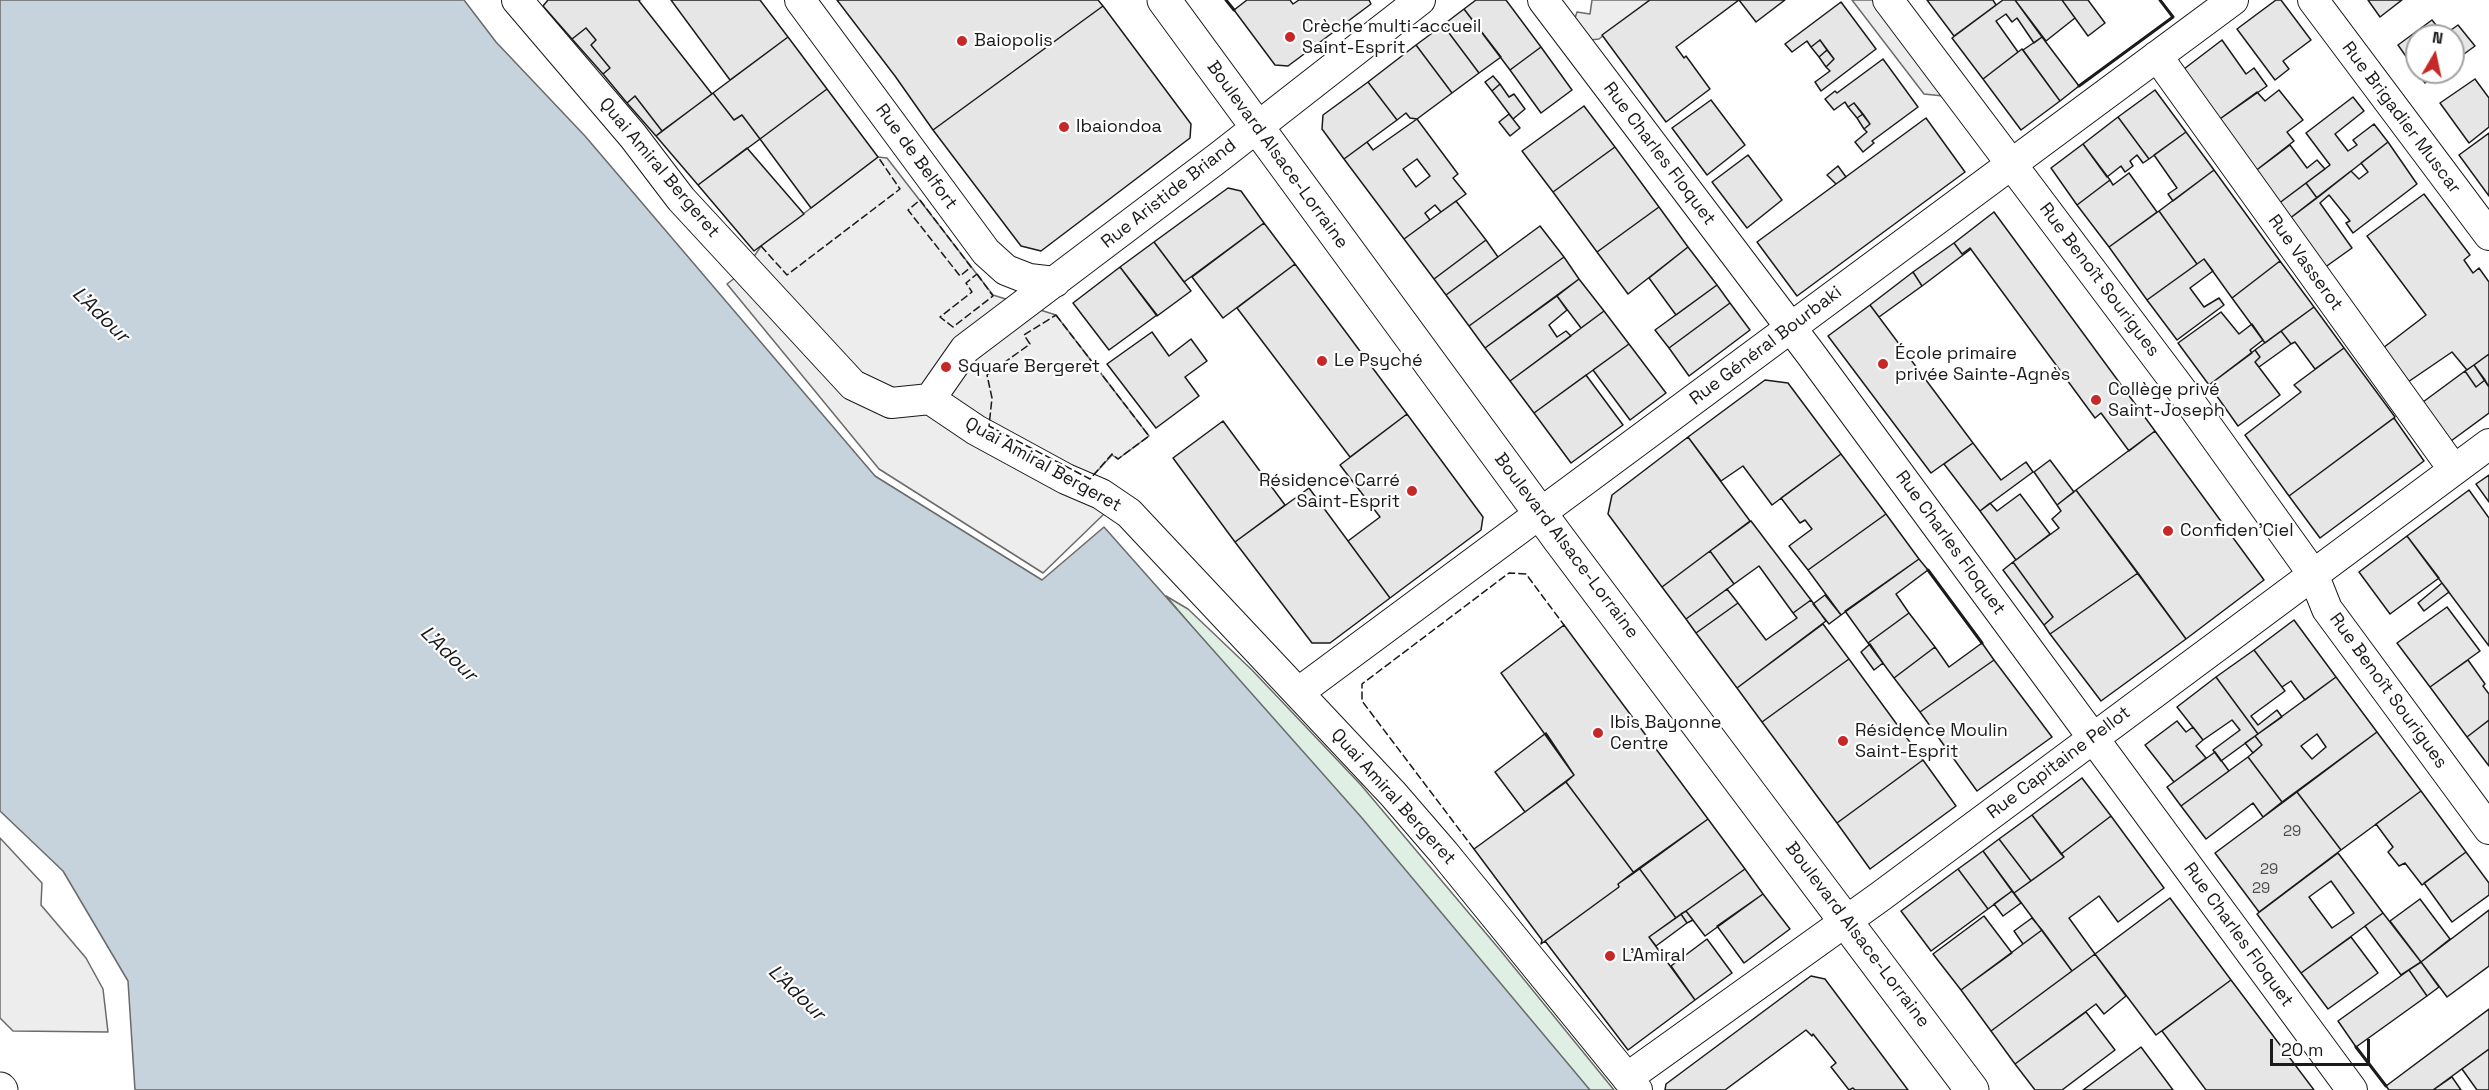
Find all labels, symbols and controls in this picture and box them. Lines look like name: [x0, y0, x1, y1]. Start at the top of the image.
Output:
place label: Crèche multi-accueil Saint-Esprit: [1302, 16, 1482, 58]
north arrow: [2405, 24, 2465, 84]
text: N: [2431, 26, 2445, 49]
place label: Baiopolis: [974, 30, 1053, 52]
marker: Crèche multi-accueil Saint-Esprit: [1283, 30, 1297, 44]
marker: Baiopolis: [955, 34, 969, 48]
street label: Rue Brigadier Muscar: [2337, 38, 2465, 198]
street label: Boulevard Alsace-Lorraine: [1202, 57, 1352, 253]
street label: Rue Charles Floquet: [1598, 78, 1720, 230]
street label: Quai Amiral Bergeret: [594, 94, 724, 242]
street label: Rue de Belfort: [870, 100, 962, 214]
place label: Ibaiondoa: [1076, 116, 1162, 138]
marker: Ibaiondoa: [1057, 120, 1071, 134]
street label: Rue Aristide Briand: [1097, 135, 1241, 253]
street label: Rue Benoît Sourigues: [2034, 199, 2164, 361]
street label: Rue Vasserot: [2263, 211, 2347, 315]
water label: L'Adour: [67, 282, 133, 348]
street label: Rue Général Bourbaki: [1686, 282, 1846, 410]
place label: École primaire privée Sainte-Agnès: [1895, 343, 2070, 386]
place label: Le Psyché: [1334, 350, 1423, 372]
marker: Le Psyché: [1315, 354, 1329, 368]
place label: Square Bergeret: [958, 356, 1100, 378]
marker: École primaire privée Sainte-Agnès: [1876, 357, 1890, 371]
marker: Square Bergeret: [939, 360, 953, 374]
place label: Collège privé Saint-Joseph: [2108, 379, 2225, 422]
marker: Collège privé Saint-Joseph: [2089, 393, 2103, 407]
street label: Quai Amiral Bergeret: [961, 413, 1125, 517]
street label: Boulevard Alsace-Lorraine: [1489, 449, 1643, 643]
street label: Rue Charles Floquet: [1890, 467, 2010, 619]
place label: Résidence Carré Saint-Esprit: [1259, 470, 1400, 512]
marker: Résidence Carré Saint-Esprit: [1405, 484, 1419, 498]
place label: Confiden'Ciel: [2180, 520, 2294, 542]
marker: Confiden'Ciel: [2161, 524, 2175, 538]
street label: Rue Benoît Sourigues: [2324, 609, 2452, 773]
water label: L'Adour: [415, 621, 481, 687]
street label: Rue Capitaine Pellot: [1983, 702, 2135, 824]
place label: Ibis Bayonne Centre: [1610, 712, 1721, 754]
place label: Résidence Moulin Saint-Esprit: [1855, 720, 2008, 762]
street label: Quai Amiral Bergeret: [1326, 724, 1460, 870]
marker: Ibis Bayonne Centre: [1591, 726, 1605, 740]
marker: Résidence Moulin Saint-Esprit: [1836, 734, 1850, 748]
house number: 29: [2283, 823, 2301, 841]
street label: Boulevard Alsace-Lorraine: [1780, 838, 1934, 1032]
street label: Rue Charles Floquet: [2178, 859, 2298, 1011]
house number: 29: [2260, 861, 2278, 879]
house number: 29: [2252, 880, 2270, 898]
place label: L'Amiral: [1622, 945, 1685, 967]
marker: L'Amiral: [1603, 949, 1617, 963]
water label: L'Adour: [763, 960, 829, 1026]
scale bar: [2273, 1027, 2374, 1065]
text: 20 m: [2281, 1038, 2324, 1061]

